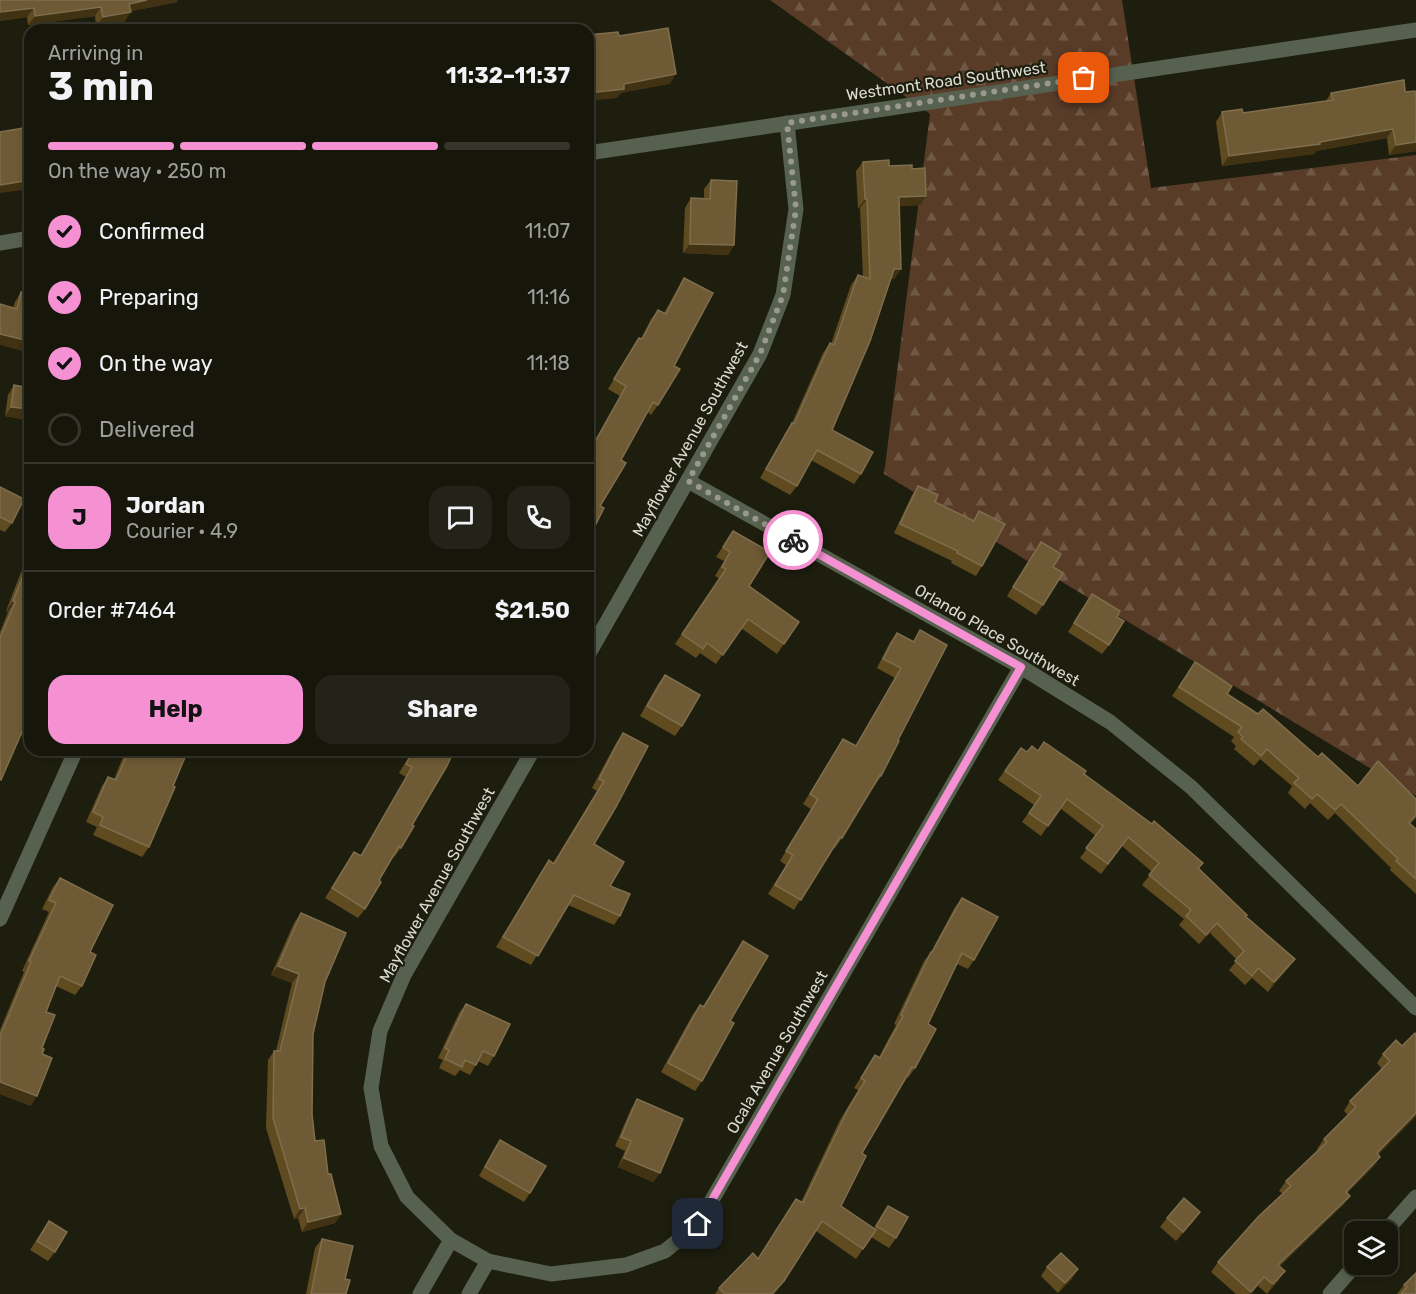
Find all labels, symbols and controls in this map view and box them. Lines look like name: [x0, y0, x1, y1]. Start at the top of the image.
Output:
text: Arriving in: [48, 41, 143, 65]
pin: [1058, 52, 1109, 103]
street label: Westmont Road Southwest: [845, 58, 1047, 104]
icon: bag: [1067, 61, 1100, 94]
text: 11:32–11:37: [446, 62, 570, 89]
text: 3 min: [48, 64, 154, 110]
text: On the way · 250 m: [48, 159, 226, 183]
icon: check: [48, 215, 81, 248]
text: Confirmed: [99, 218, 205, 245]
text: 11:07: [525, 219, 570, 243]
icon: check: [48, 281, 81, 314]
text: Preparing: [99, 284, 199, 311]
text: 11:16: [527, 285, 570, 309]
street label: Mayflower Avenue Southwest: [628, 338, 752, 540]
icon: check: [48, 347, 81, 380]
text: On the way: [99, 350, 213, 377]
text: 11:18: [526, 351, 570, 375]
text: Delivered: [99, 416, 195, 443]
button: chat: [429, 486, 492, 549]
button: phone: [507, 486, 570, 549]
text: Jordan: [126, 492, 205, 519]
text: J: [72, 504, 87, 531]
courier: [763, 510, 823, 570]
text: Courier · 4.9: [126, 519, 238, 543]
icon: bike: [777, 524, 810, 557]
street label: Orlando Place Southwest: [911, 580, 1083, 690]
text: Order #7464: [48, 597, 176, 624]
text: $21.50: [495, 597, 570, 624]
button: Help: [48, 675, 303, 744]
button: Share: [315, 675, 570, 744]
street label: Mayflower Avenue Southwest: [375, 784, 499, 986]
street label: Ocala Avenue Southwest: [722, 967, 832, 1137]
pin: [672, 1198, 723, 1249]
icon: home: [681, 1207, 714, 1240]
map controls: [1344, 1221, 1398, 1275]
button: layers: [1344, 1221, 1398, 1275]

